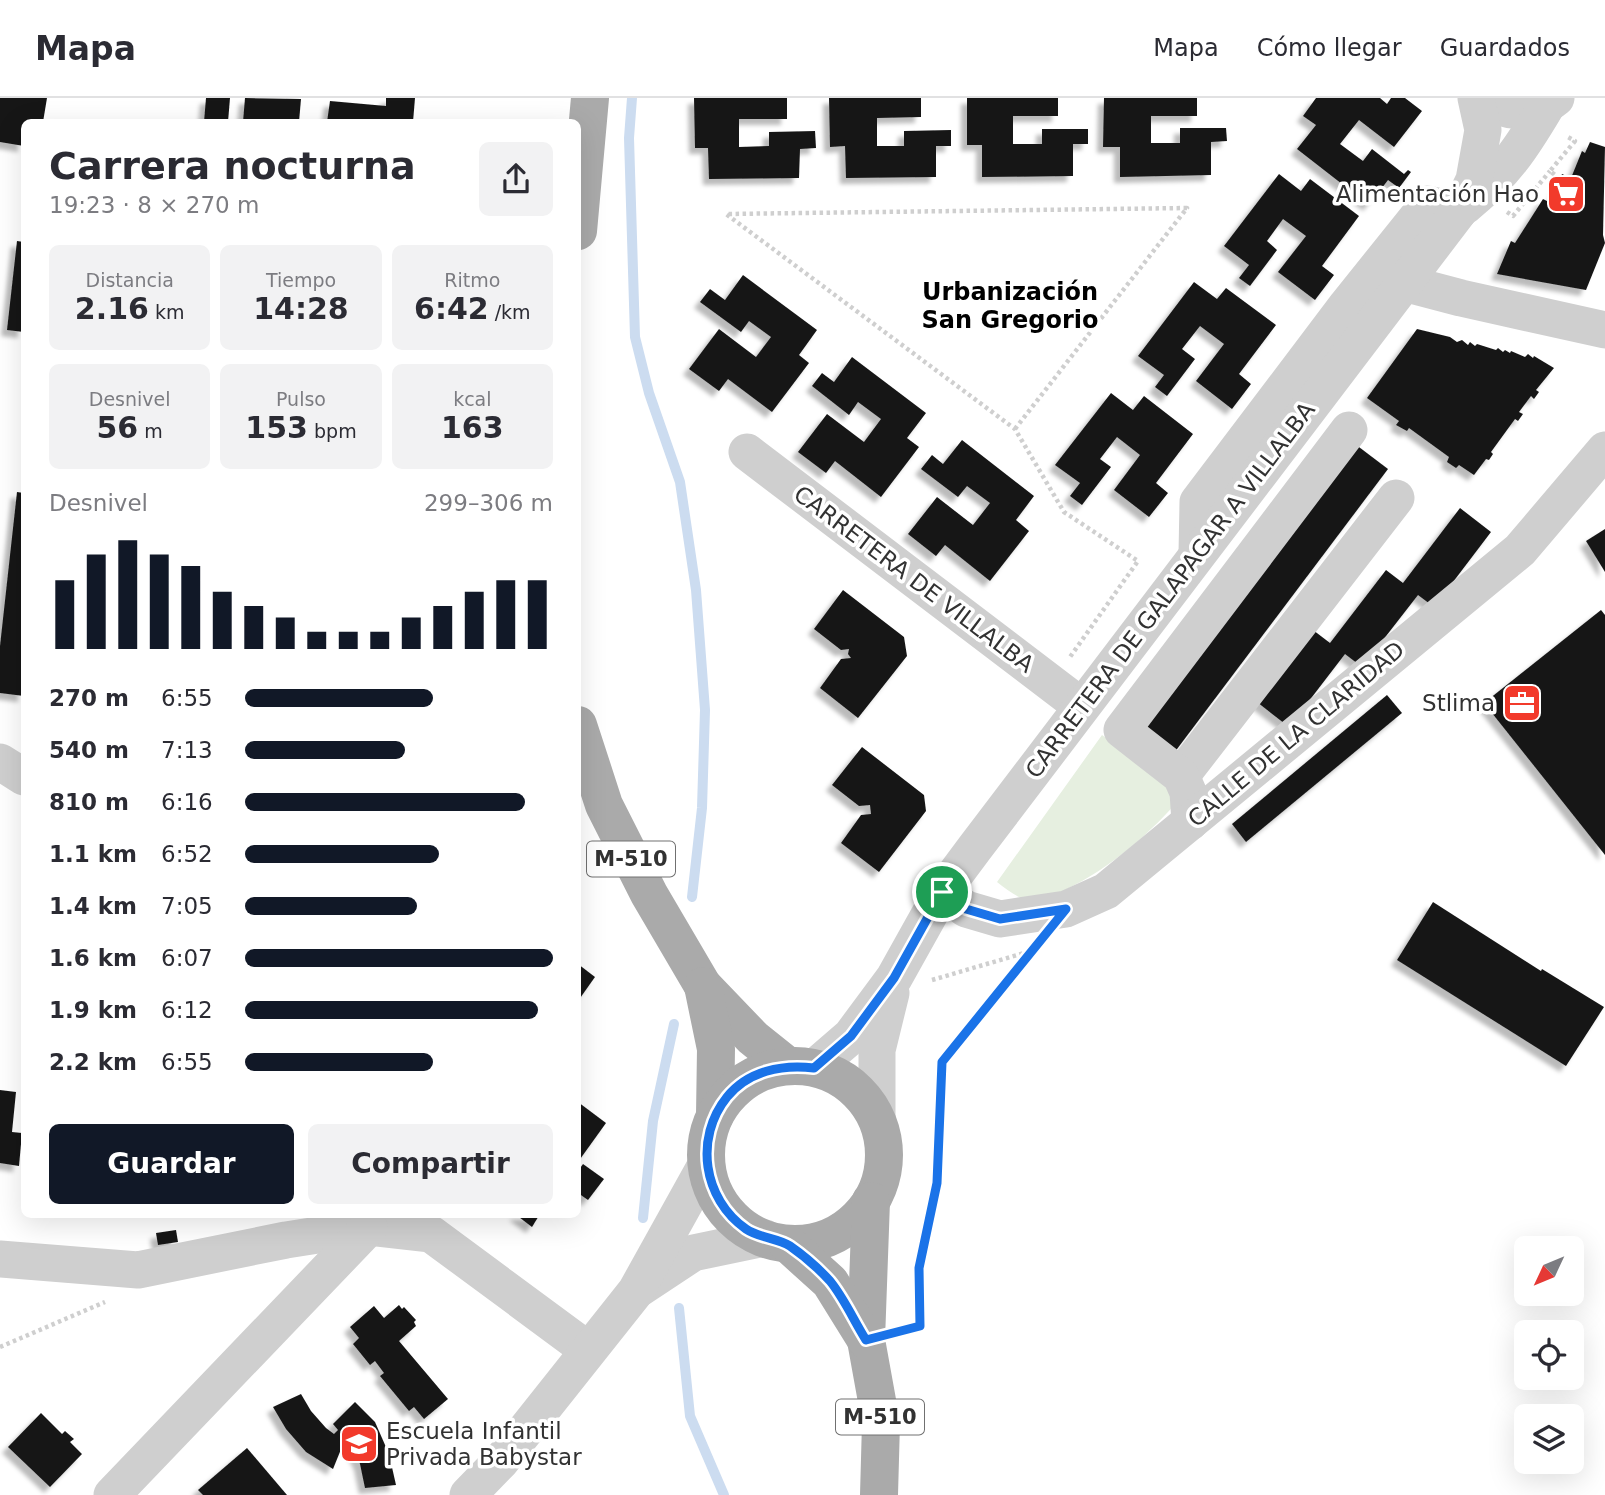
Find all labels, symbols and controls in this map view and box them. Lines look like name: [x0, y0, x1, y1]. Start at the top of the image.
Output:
text: Mapa: [35, 29, 136, 68]
text: Mapa: [1153, 34, 1219, 62]
text: Cómo llegar: [1257, 34, 1402, 62]
text: Guardados: [1440, 34, 1570, 62]
button: share: [479, 142, 553, 216]
text: Carrera nocturna: [49, 144, 416, 188]
supermarket icon: Alimentación Hao: [1545, 173, 1587, 215]
place label: Alimentación Hao: [1336, 181, 1539, 207]
text: 19:23 · 8 × 270 m: [49, 192, 259, 218]
text: Distancia: [86, 269, 174, 291]
text: Tiempo: [266, 269, 336, 291]
text: Ritmo: [444, 269, 500, 291]
district label: Urbanización San Gregorio: [922, 278, 1098, 334]
text: 2.16: [75, 291, 149, 326]
text: 14:28: [253, 291, 349, 326]
text: 6:42: [414, 291, 489, 326]
text: km: [149, 301, 184, 323]
text: /km: [489, 301, 531, 323]
text: Desnivel: [89, 388, 171, 410]
text: Pulso: [276, 388, 326, 410]
text: kcal: [453, 388, 492, 410]
street label: CARRETERA DE GALAPAGAR A VILLALBA: [1020, 397, 1320, 783]
text: 56: [97, 410, 138, 445]
text: 153: [245, 410, 308, 445]
text: 163: [441, 410, 504, 445]
text: m: [138, 420, 163, 442]
text: bpm: [308, 420, 357, 442]
street label: CARRETERA DE VILLALBA: [789, 480, 1039, 678]
text: Desnivel: [49, 490, 148, 516]
text: 299–306 m: [424, 490, 553, 516]
street label: CALLE DE LA CLARIDAD: [1183, 636, 1409, 832]
office icon: Stlima: [1501, 682, 1543, 724]
text: 270 m: [49, 685, 129, 711]
text: 6:55: [161, 685, 213, 711]
place label: Stlima: [1422, 690, 1495, 716]
text: 540 m: [49, 737, 129, 763]
text: 7:13: [161, 737, 213, 763]
text: 810 m: [49, 789, 129, 815]
text: 6:16: [161, 789, 213, 815]
text: 1.1 km: [49, 841, 137, 867]
text: 6:52: [161, 841, 213, 867]
road number: M-510: [587, 842, 675, 876]
pin: [912, 862, 972, 922]
icon: arrive: [923, 873, 961, 911]
text: 1.4 km: [49, 893, 137, 919]
text: 7:05: [161, 893, 213, 919]
text: 1.6 km: [49, 945, 137, 971]
text: 6:07: [161, 945, 213, 971]
text: 1.9 km: [49, 997, 137, 1023]
text: 6:12: [161, 997, 213, 1023]
text: 2.2 km: [49, 1049, 137, 1075]
text: 6:55: [161, 1049, 213, 1075]
button: Guardar: [49, 1124, 294, 1204]
button: Compartir: [308, 1124, 553, 1204]
north arrow: [1514, 1236, 1584, 1306]
map controls: [1514, 1236, 1584, 1474]
button: locate: [1514, 1320, 1584, 1390]
road number: M-510: [836, 1400, 924, 1434]
button: layers: [1514, 1404, 1584, 1474]
place label: Escuela Infantil Privada Babystar: [386, 1418, 582, 1470]
school or university icon: Escuela Infantil Privada Babystar: [338, 1423, 380, 1465]

